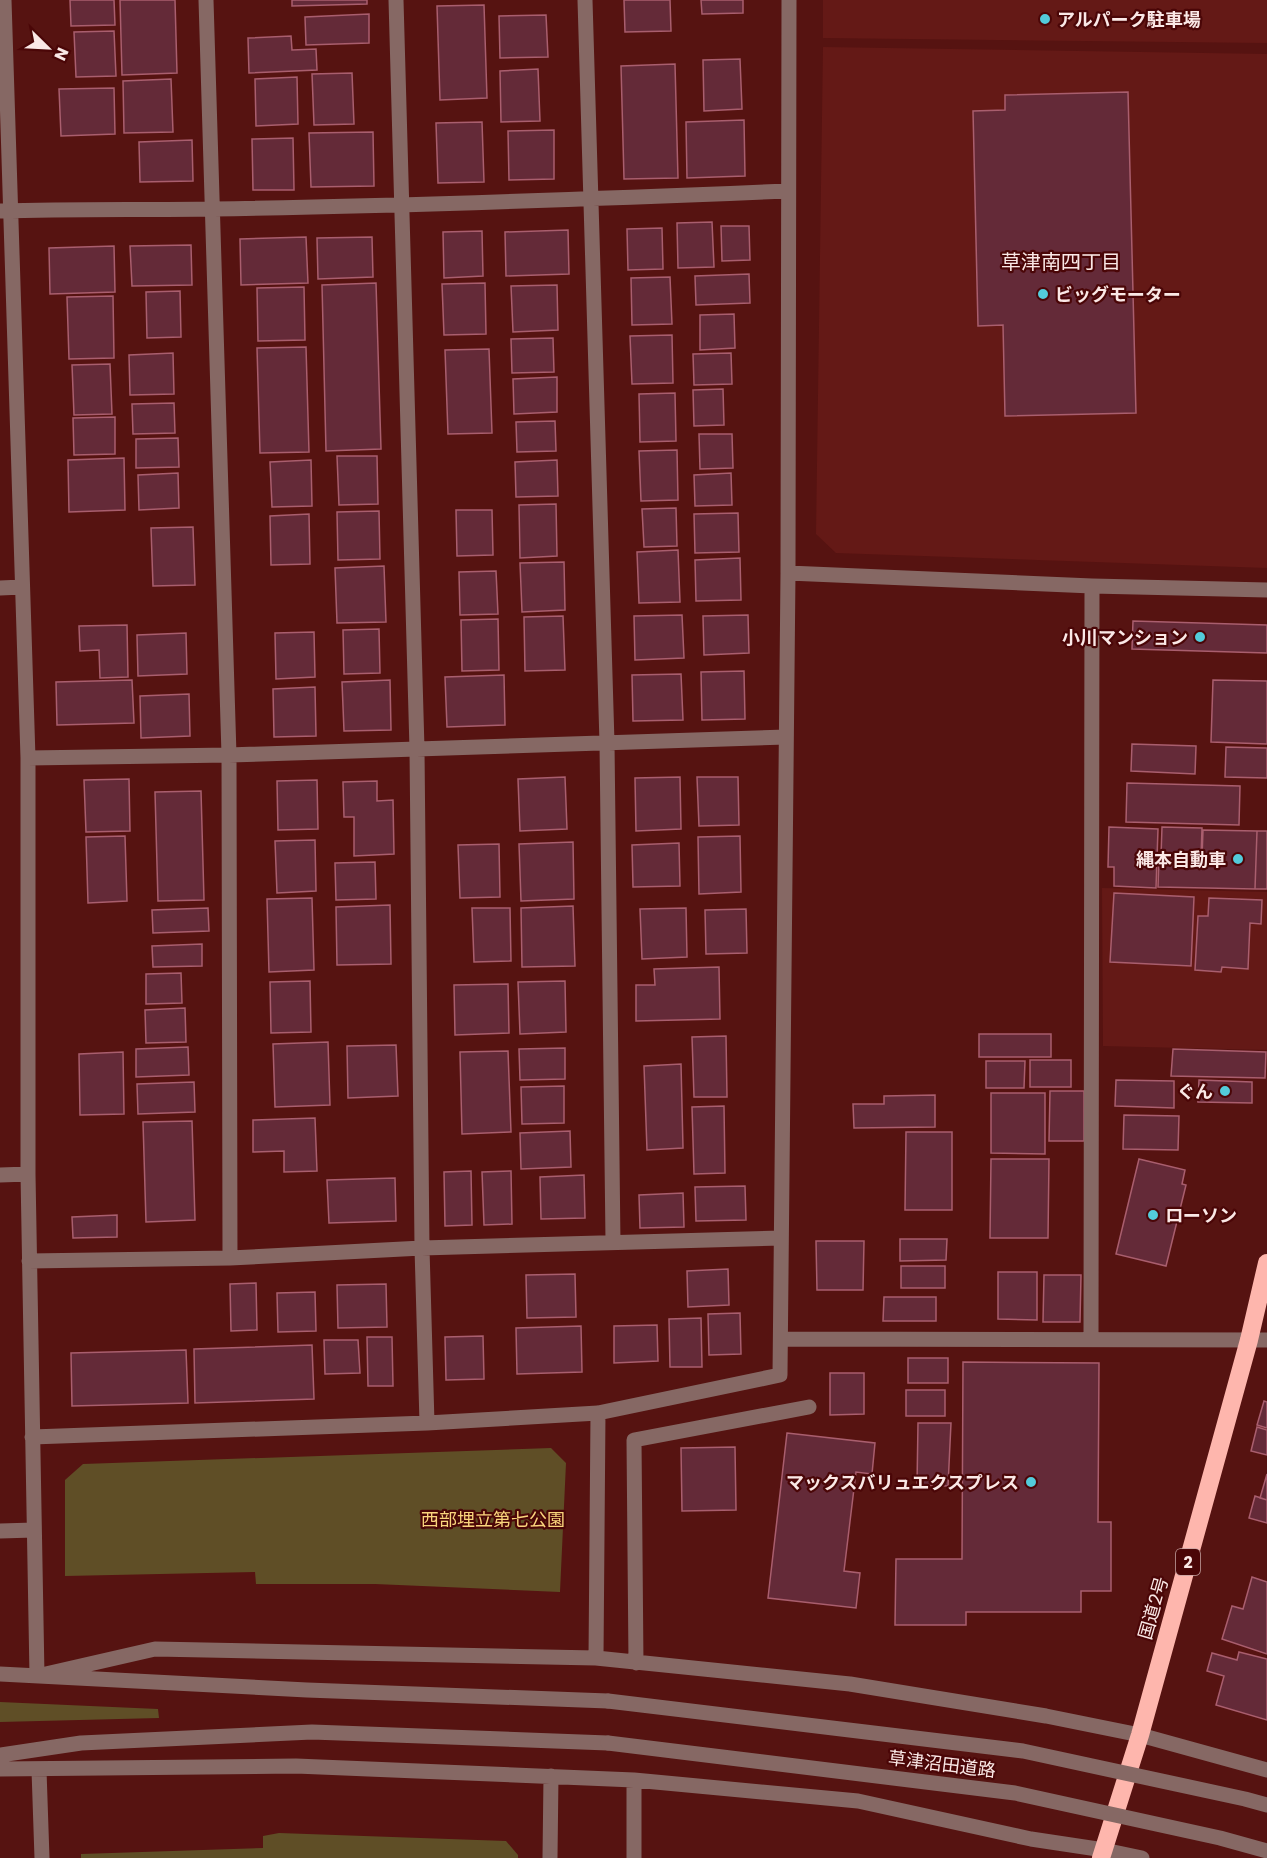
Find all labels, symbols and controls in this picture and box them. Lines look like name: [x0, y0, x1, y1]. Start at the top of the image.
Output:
place label: アルパーク駐車場: [1057, 7, 1201, 32]
marker: アルパーク駐車場: [1038, 12, 1052, 26]
north arrow: [18, 18, 78, 78]
text: N: [48, 44, 74, 64]
district label: 草津南四丁目: [1001, 248, 1121, 276]
place label: ビッグモーター: [1055, 282, 1181, 307]
marker: ビッグモーター: [1036, 287, 1050, 301]
place label: 小川マンション: [1062, 625, 1188, 650]
marker: 小川マンション: [1193, 630, 1207, 644]
place label: 縄本自動車: [1136, 847, 1226, 872]
marker: 縄本自動車: [1231, 852, 1245, 866]
place label: ぐん: [1177, 1079, 1213, 1104]
marker: ぐん: [1218, 1084, 1232, 1098]
place label: ローソン: [1165, 1203, 1237, 1228]
marker: ローソン: [1146, 1208, 1160, 1222]
place label: マックスバリュエクスプレス: [786, 1470, 1019, 1495]
marker: マックスバリュエクスプレス: [1024, 1475, 1038, 1489]
park label: 西部埋立第七公園: [421, 1507, 565, 1532]
road number: 2: [1176, 1549, 1200, 1575]
street label: 国道2号: [1132, 1574, 1174, 1642]
street label: 草津沼田道路: [887, 1745, 997, 1783]

